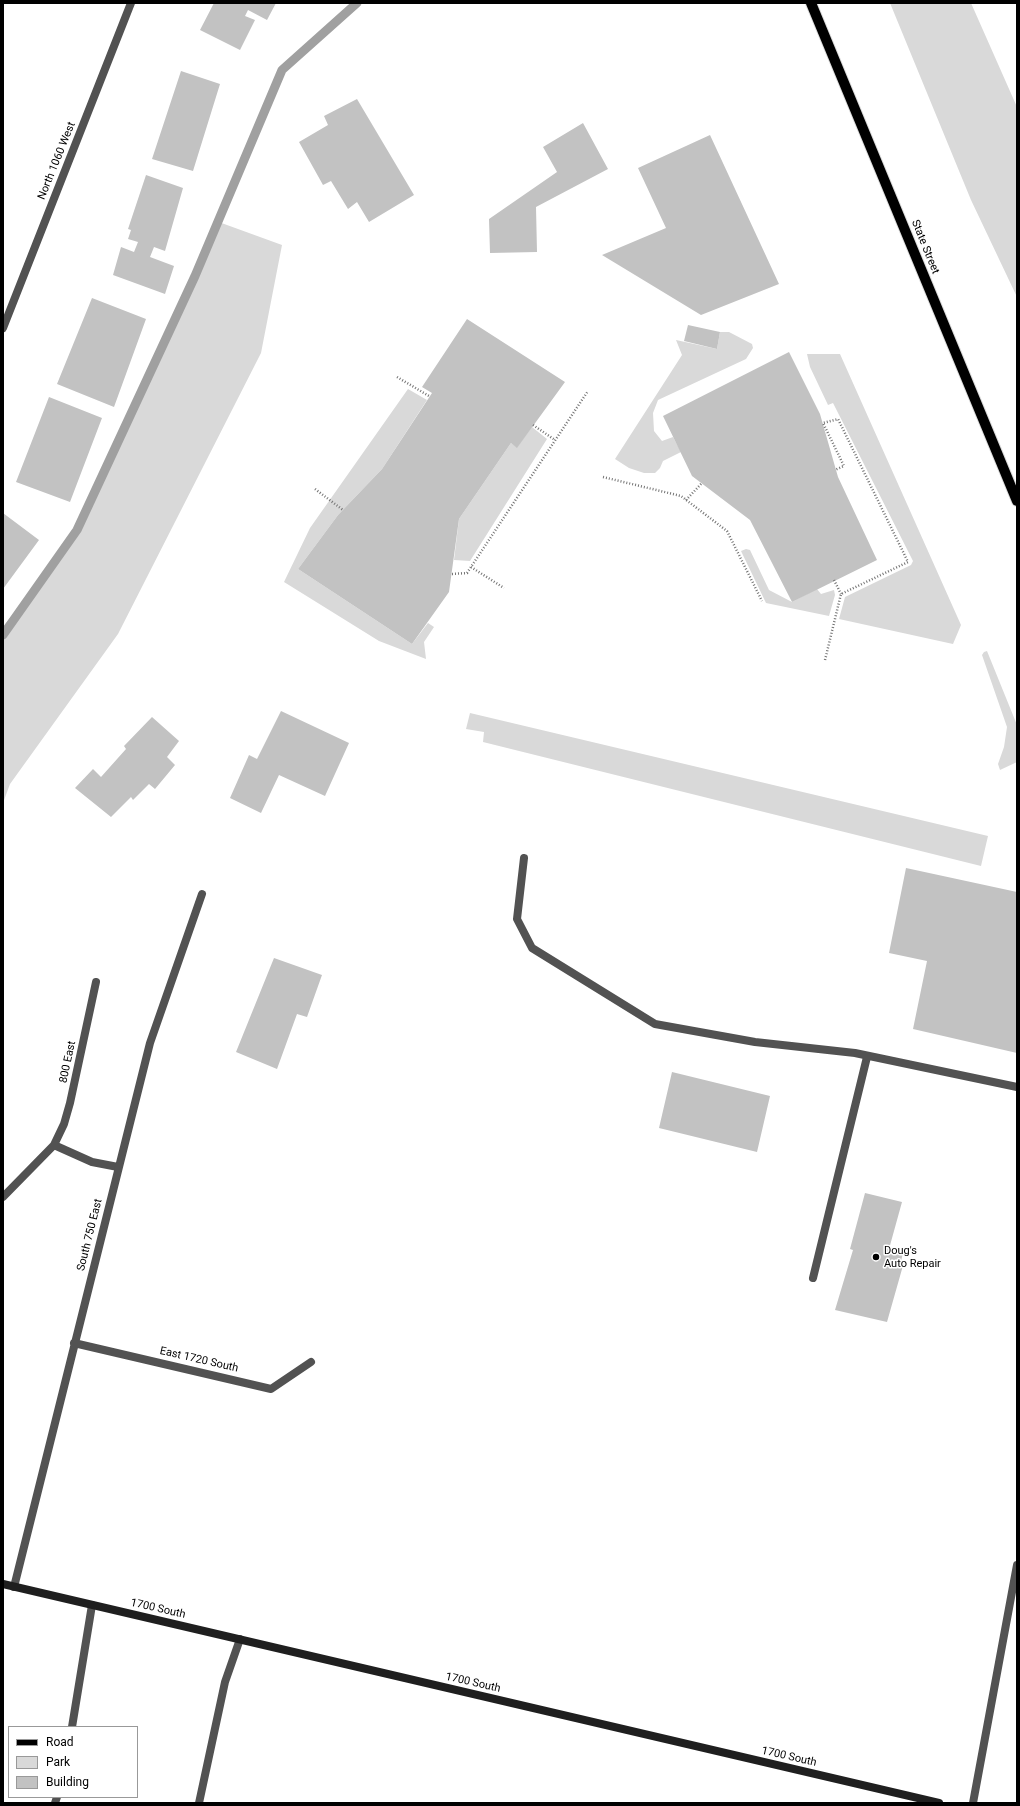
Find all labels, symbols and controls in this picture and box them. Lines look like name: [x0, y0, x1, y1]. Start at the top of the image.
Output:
street label: North 1060 West: [35, 120, 79, 202]
street label: State Street: [908, 218, 942, 276]
street label: 800 East: [57, 1040, 79, 1084]
street label: South 750 East: [75, 1197, 105, 1273]
place label: Doug's Auto Repair: [884, 1244, 941, 1270]
marker: Doug's Auto Repair: [871, 1252, 881, 1262]
street label: East 1720 South: [158, 1345, 240, 1375]
street label: 1700 South: [129, 1596, 187, 1622]
street label: 1700 South: [444, 1670, 502, 1696]
legend: [8, 1726, 138, 1798]
text: Road: [46, 1735, 74, 1749]
street label: 1700 South: [760, 1744, 818, 1770]
text: Park: [46, 1755, 70, 1769]
text: Building: [46, 1775, 89, 1789]

